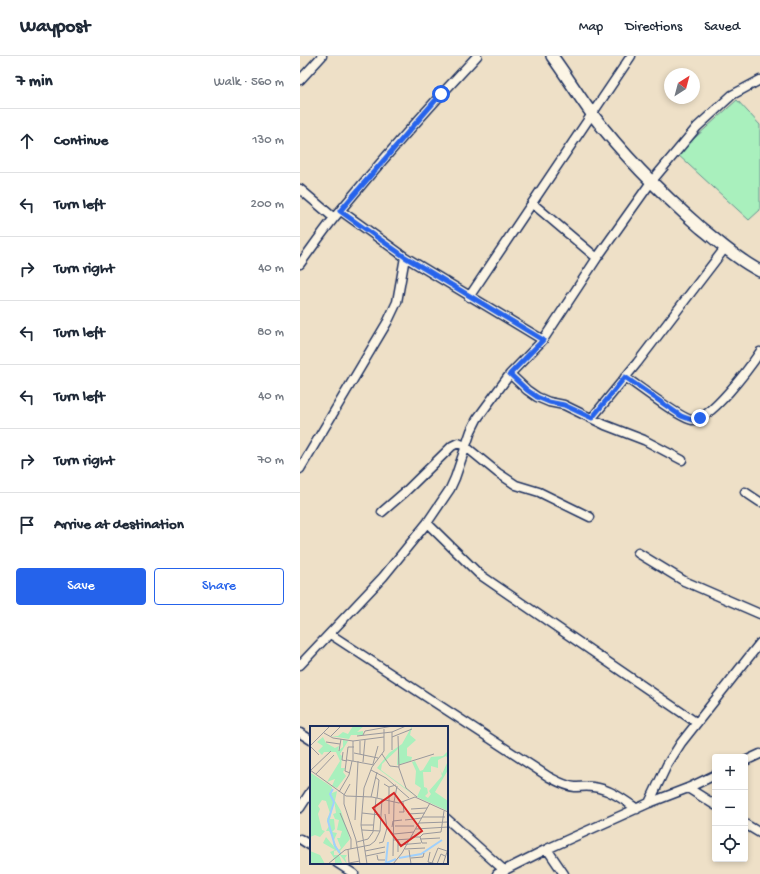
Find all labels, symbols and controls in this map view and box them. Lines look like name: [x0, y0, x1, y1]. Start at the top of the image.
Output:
text: Waypost: [20, 16, 90, 39]
text: Map: [579, 19, 603, 36]
text: Directions: [625, 19, 682, 36]
text: Saved: [704, 19, 740, 36]
north arrow: [664, 68, 700, 104]
text: 7 min: [16, 72, 53, 92]
text: Walk · 560 m: [214, 75, 284, 90]
route start: [432, 85, 450, 103]
icon: ahead: [16, 130, 38, 152]
text: Continue: [54, 132, 108, 150]
text: 130 m: [252, 133, 284, 148]
icon: left: [16, 194, 38, 216]
text: Turn left: [54, 196, 105, 214]
text: 200 m: [251, 197, 284, 212]
icon: right: [16, 258, 38, 280]
text: Turn right: [54, 260, 114, 278]
text: 40 m: [258, 261, 284, 276]
icon: left: [16, 322, 38, 344]
text: Turn left: [54, 324, 105, 342]
text: 80 m: [257, 325, 284, 340]
icon: left: [16, 386, 38, 408]
text: Turn left: [54, 388, 105, 406]
text: 40 m: [258, 389, 284, 404]
route end: [691, 409, 709, 427]
icon: right: [16, 450, 38, 472]
text: Turn right: [54, 452, 114, 470]
text: 70 m: [258, 453, 284, 468]
icon: arrive: [16, 514, 38, 536]
text: Arrive at destination: [54, 516, 184, 534]
button: Save: [16, 568, 146, 605]
button: Share: [154, 568, 284, 605]
inset map: [310, 726, 448, 864]
map controls: [712, 754, 748, 862]
button: +: [712, 754, 748, 790]
button: −: [712, 790, 748, 826]
button: locate: [712, 826, 748, 862]

